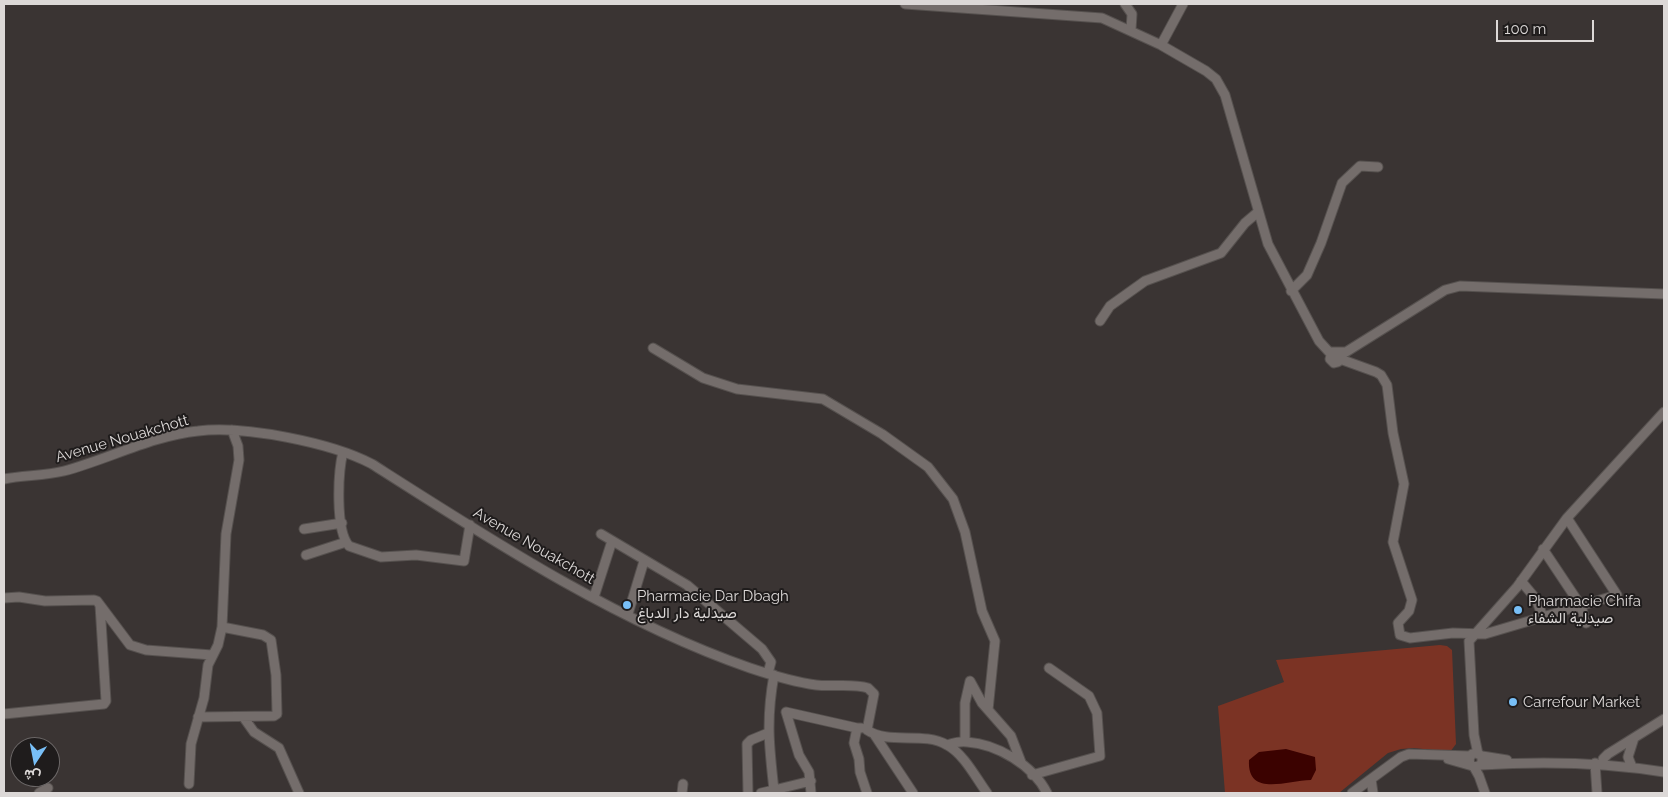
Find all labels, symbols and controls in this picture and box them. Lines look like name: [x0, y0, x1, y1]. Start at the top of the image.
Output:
scale bar: [1498, 10, 1596, 42]
text: 100 m: [1504, 20, 1546, 38]
street label: Avenue Nouakchott: [54, 411, 190, 467]
street label: Avenue Nouakchott: [470, 504, 598, 588]
place label: Pharmacie Dar Dbagh صيدلية دار الدباغ: [637, 587, 789, 622]
place label: Pharmacie Chifa صيدلية الشفاء: [1528, 592, 1641, 627]
marker: Pharmacie Dar Dbagh صيدلية دار الدباغ: [621, 599, 633, 611]
marker: Pharmacie Chifa صيدلية الشفاء: [1512, 604, 1524, 616]
place label: Carrefour Market: [1523, 693, 1640, 711]
marker: Carrefour Market: [1507, 696, 1519, 708]
north arrow: [10, 737, 60, 787]
text: ش: [23, 766, 42, 785]

